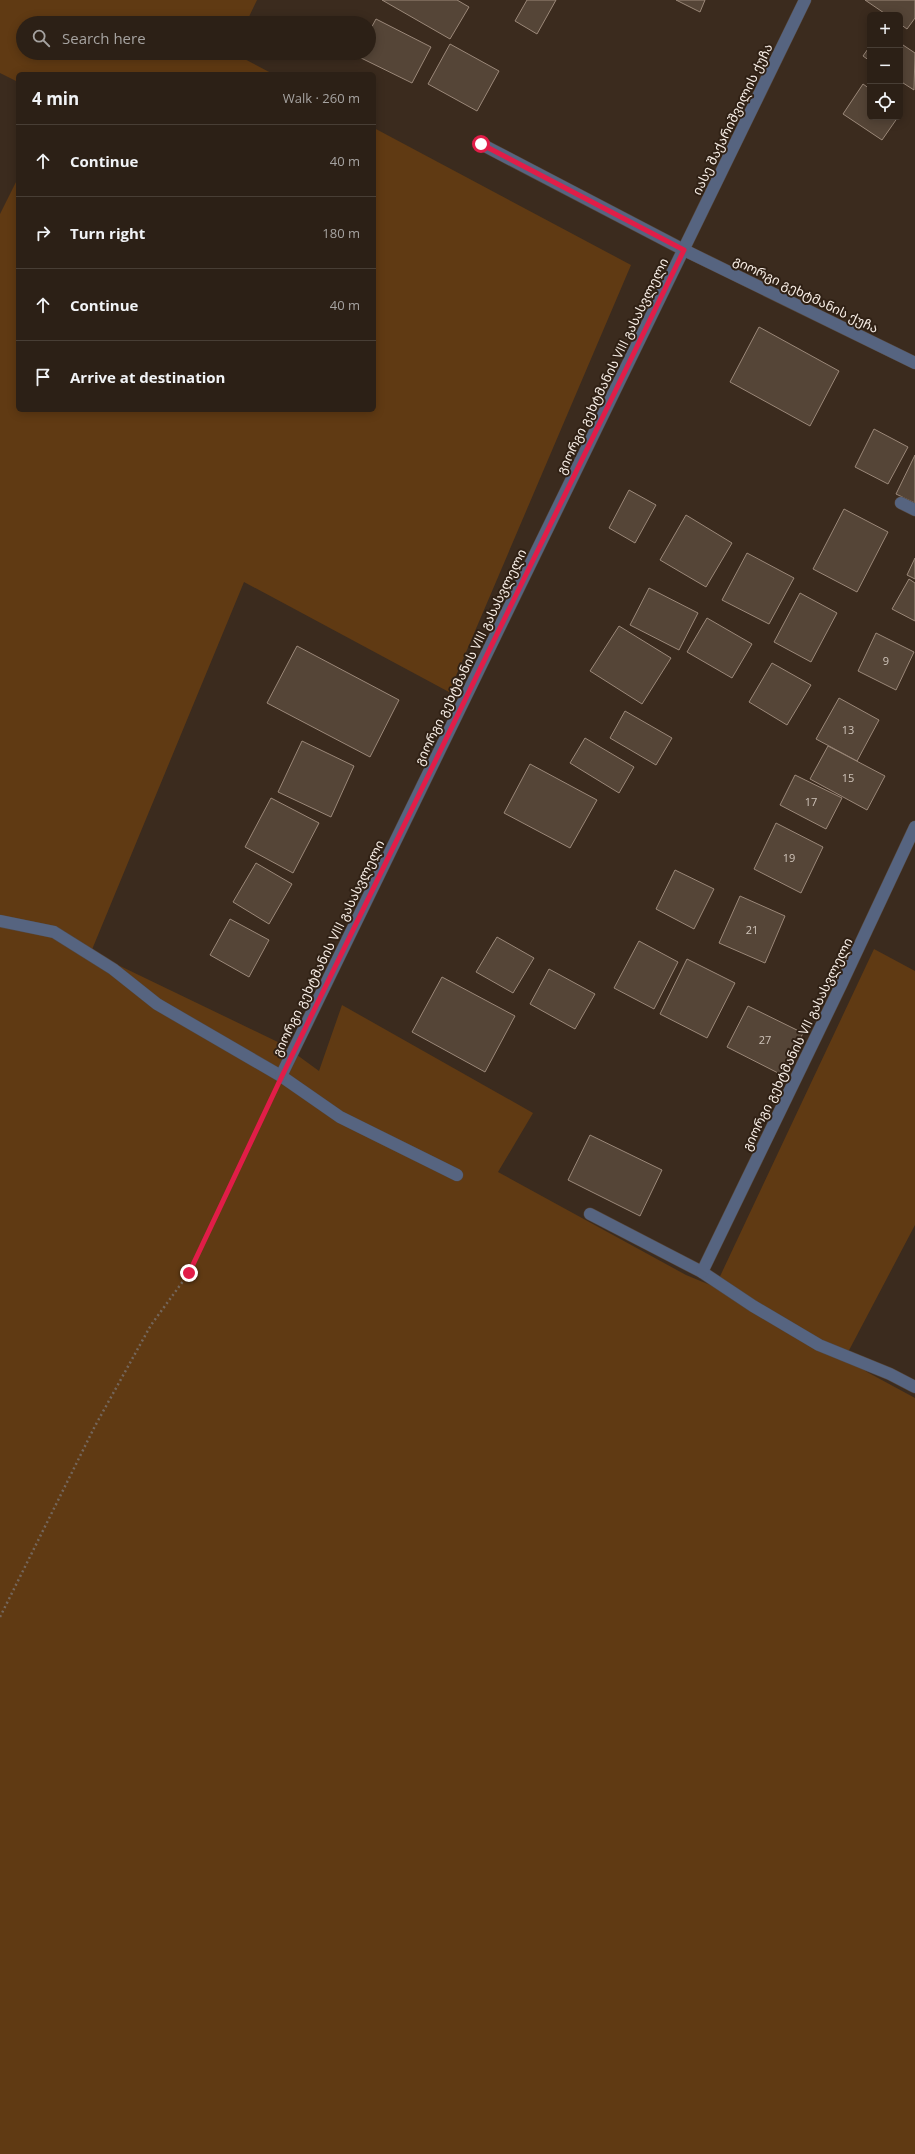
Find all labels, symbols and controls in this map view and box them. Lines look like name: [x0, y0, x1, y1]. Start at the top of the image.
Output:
map controls: [867, 12, 903, 120]
button: +: [867, 12, 903, 48]
search box: [16, 16, 376, 60]
icon: search: [30, 27, 52, 49]
text: Search here: [62, 28, 146, 48]
street label: იასე შაქარიშვილის ქუჩა: [687, 40, 777, 198]
button: −: [867, 48, 903, 84]
button: locate: [867, 84, 903, 120]
text: 4 min: [32, 87, 79, 110]
text: Walk · 260 m: [283, 89, 360, 107]
route start: [472, 135, 490, 153]
icon: ahead: [32, 150, 54, 172]
text: Continue: [70, 151, 138, 171]
text: 40 m: [330, 152, 360, 170]
icon: right: [32, 222, 54, 244]
text: Turn right: [70, 223, 145, 243]
text: 180 m: [322, 224, 360, 242]
street label: გიორგი გეხტმანის ქუჩა: [731, 251, 881, 337]
street label: გიორგი გეხტმანის VIII გასასვლელი: [552, 255, 672, 477]
icon: ahead: [32, 294, 54, 316]
text: Continue: [70, 295, 138, 315]
text: 40 m: [330, 296, 360, 314]
icon: arrive: [32, 366, 54, 388]
text: Arrive at destination: [70, 367, 225, 387]
street label: გიორგი გეხტმანის VIII გასასვლელი: [410, 546, 530, 768]
house number: 9: [883, 653, 889, 668]
house number: 13: [842, 722, 854, 737]
house number: 15: [842, 770, 854, 785]
house number: 17: [805, 794, 817, 809]
street label: გიორგი გეხტმანის VIII გასასვლელი: [268, 837, 388, 1059]
house number: 19: [783, 850, 795, 865]
house number: 21: [746, 922, 758, 937]
street label: გიორგი გეხტმანის VII გასასვლელი: [737, 934, 857, 1154]
house number: 27: [759, 1032, 771, 1047]
route end: [180, 1264, 198, 1282]

